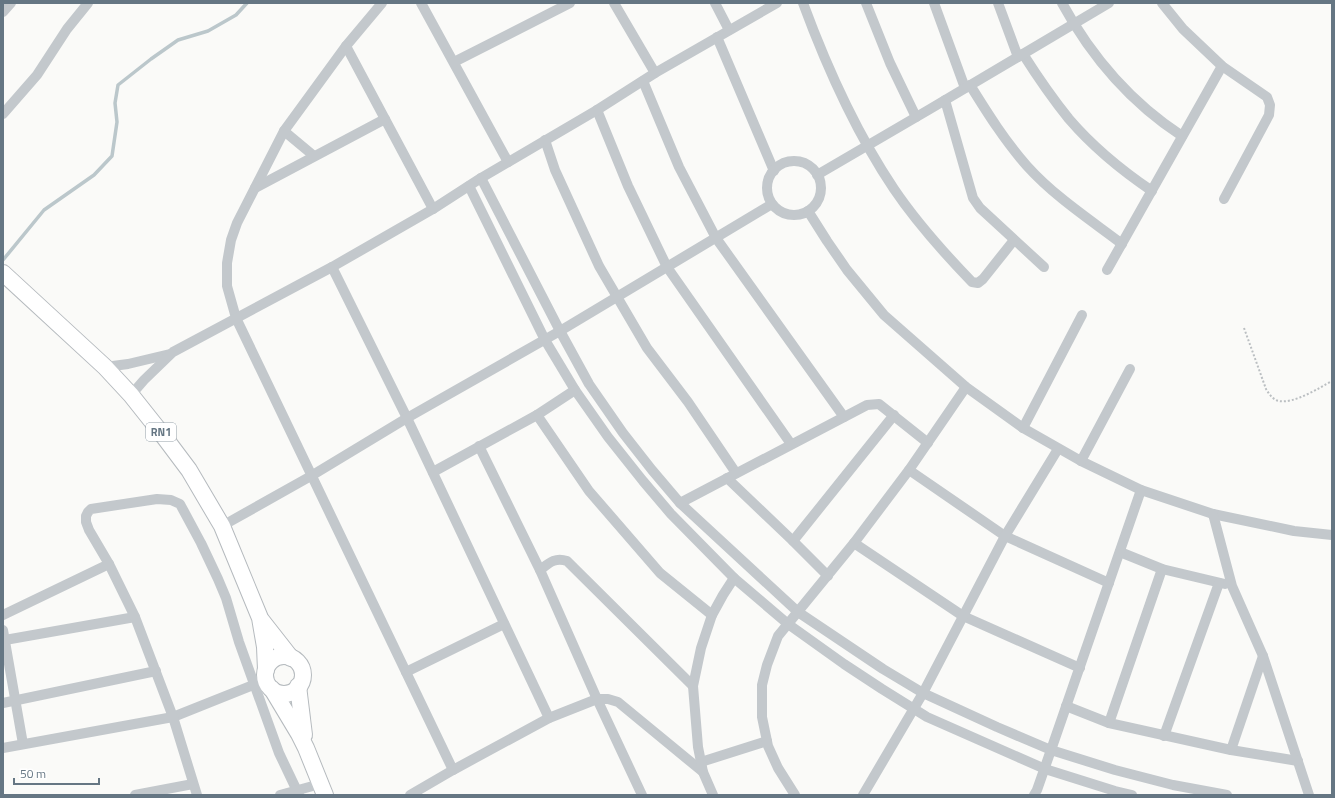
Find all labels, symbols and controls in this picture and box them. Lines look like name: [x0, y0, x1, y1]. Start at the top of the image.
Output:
road number: RN1: [146, 423, 176, 441]
scale bar: [14, 760, 99, 786]
text: 50 m: [20, 764, 46, 783]

